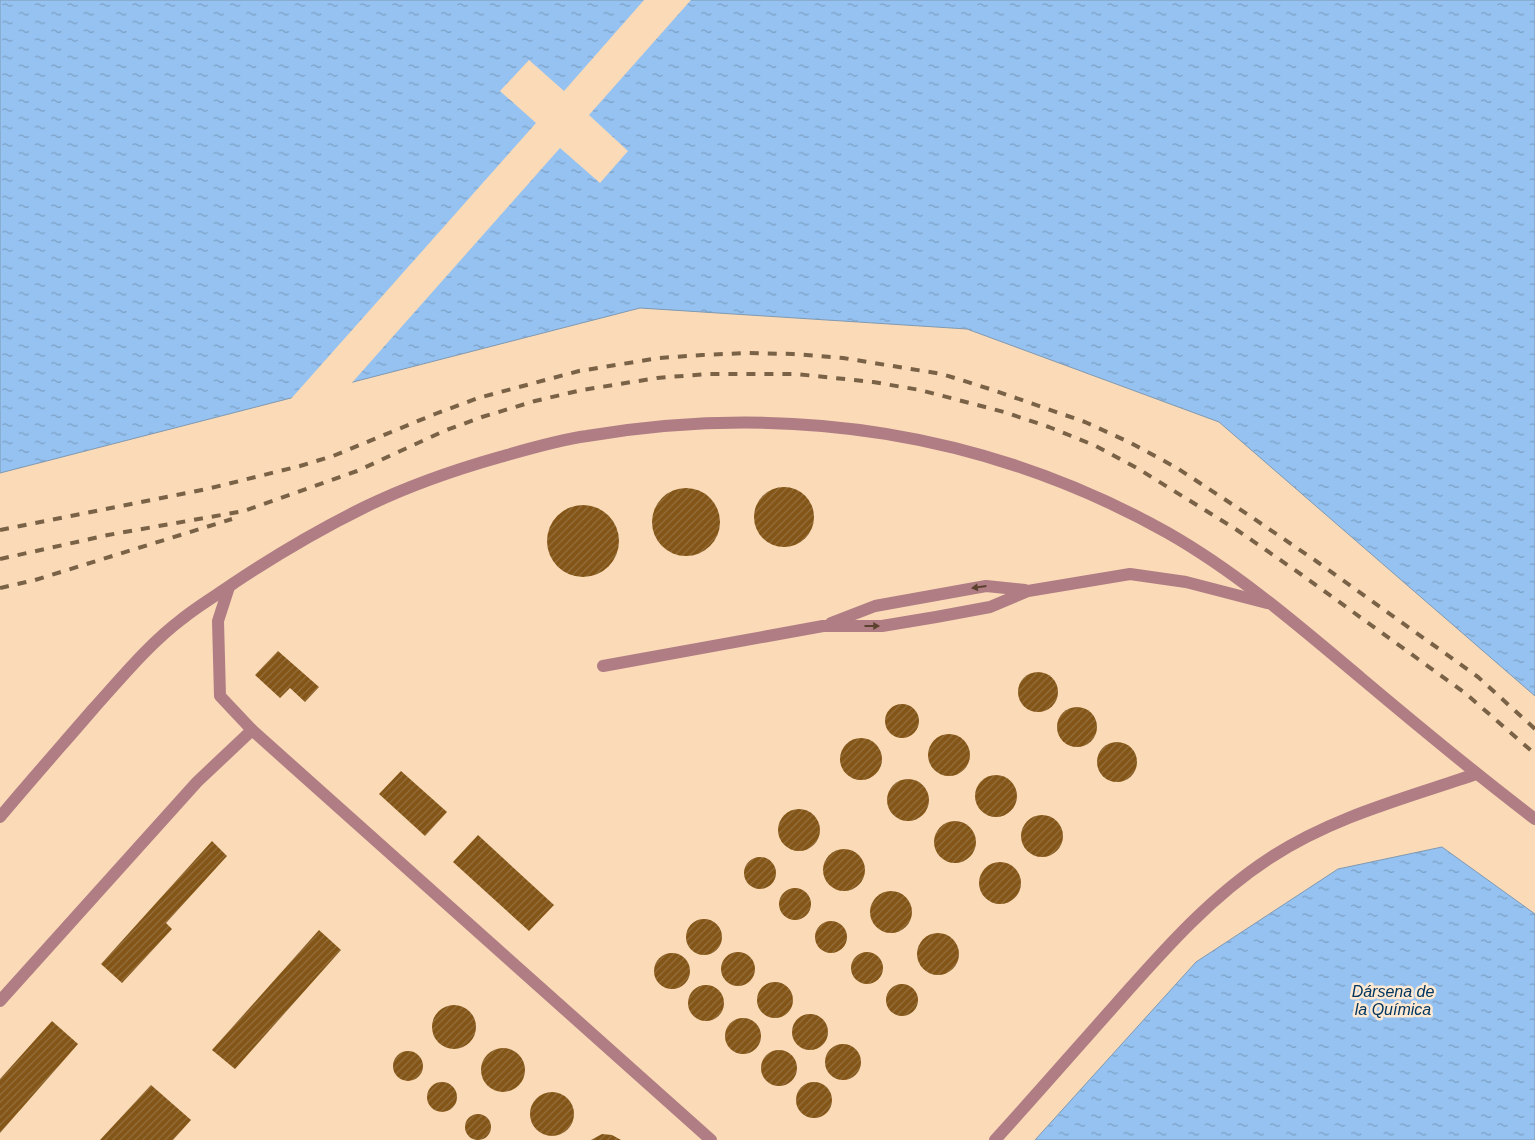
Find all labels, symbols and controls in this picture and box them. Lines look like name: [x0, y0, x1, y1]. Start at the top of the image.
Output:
one-way arrow: [971, 583, 987, 591]
one-way arrow: [864, 622, 880, 630]
water label: Dársena de la Química: [1352, 983, 1434, 1018]

